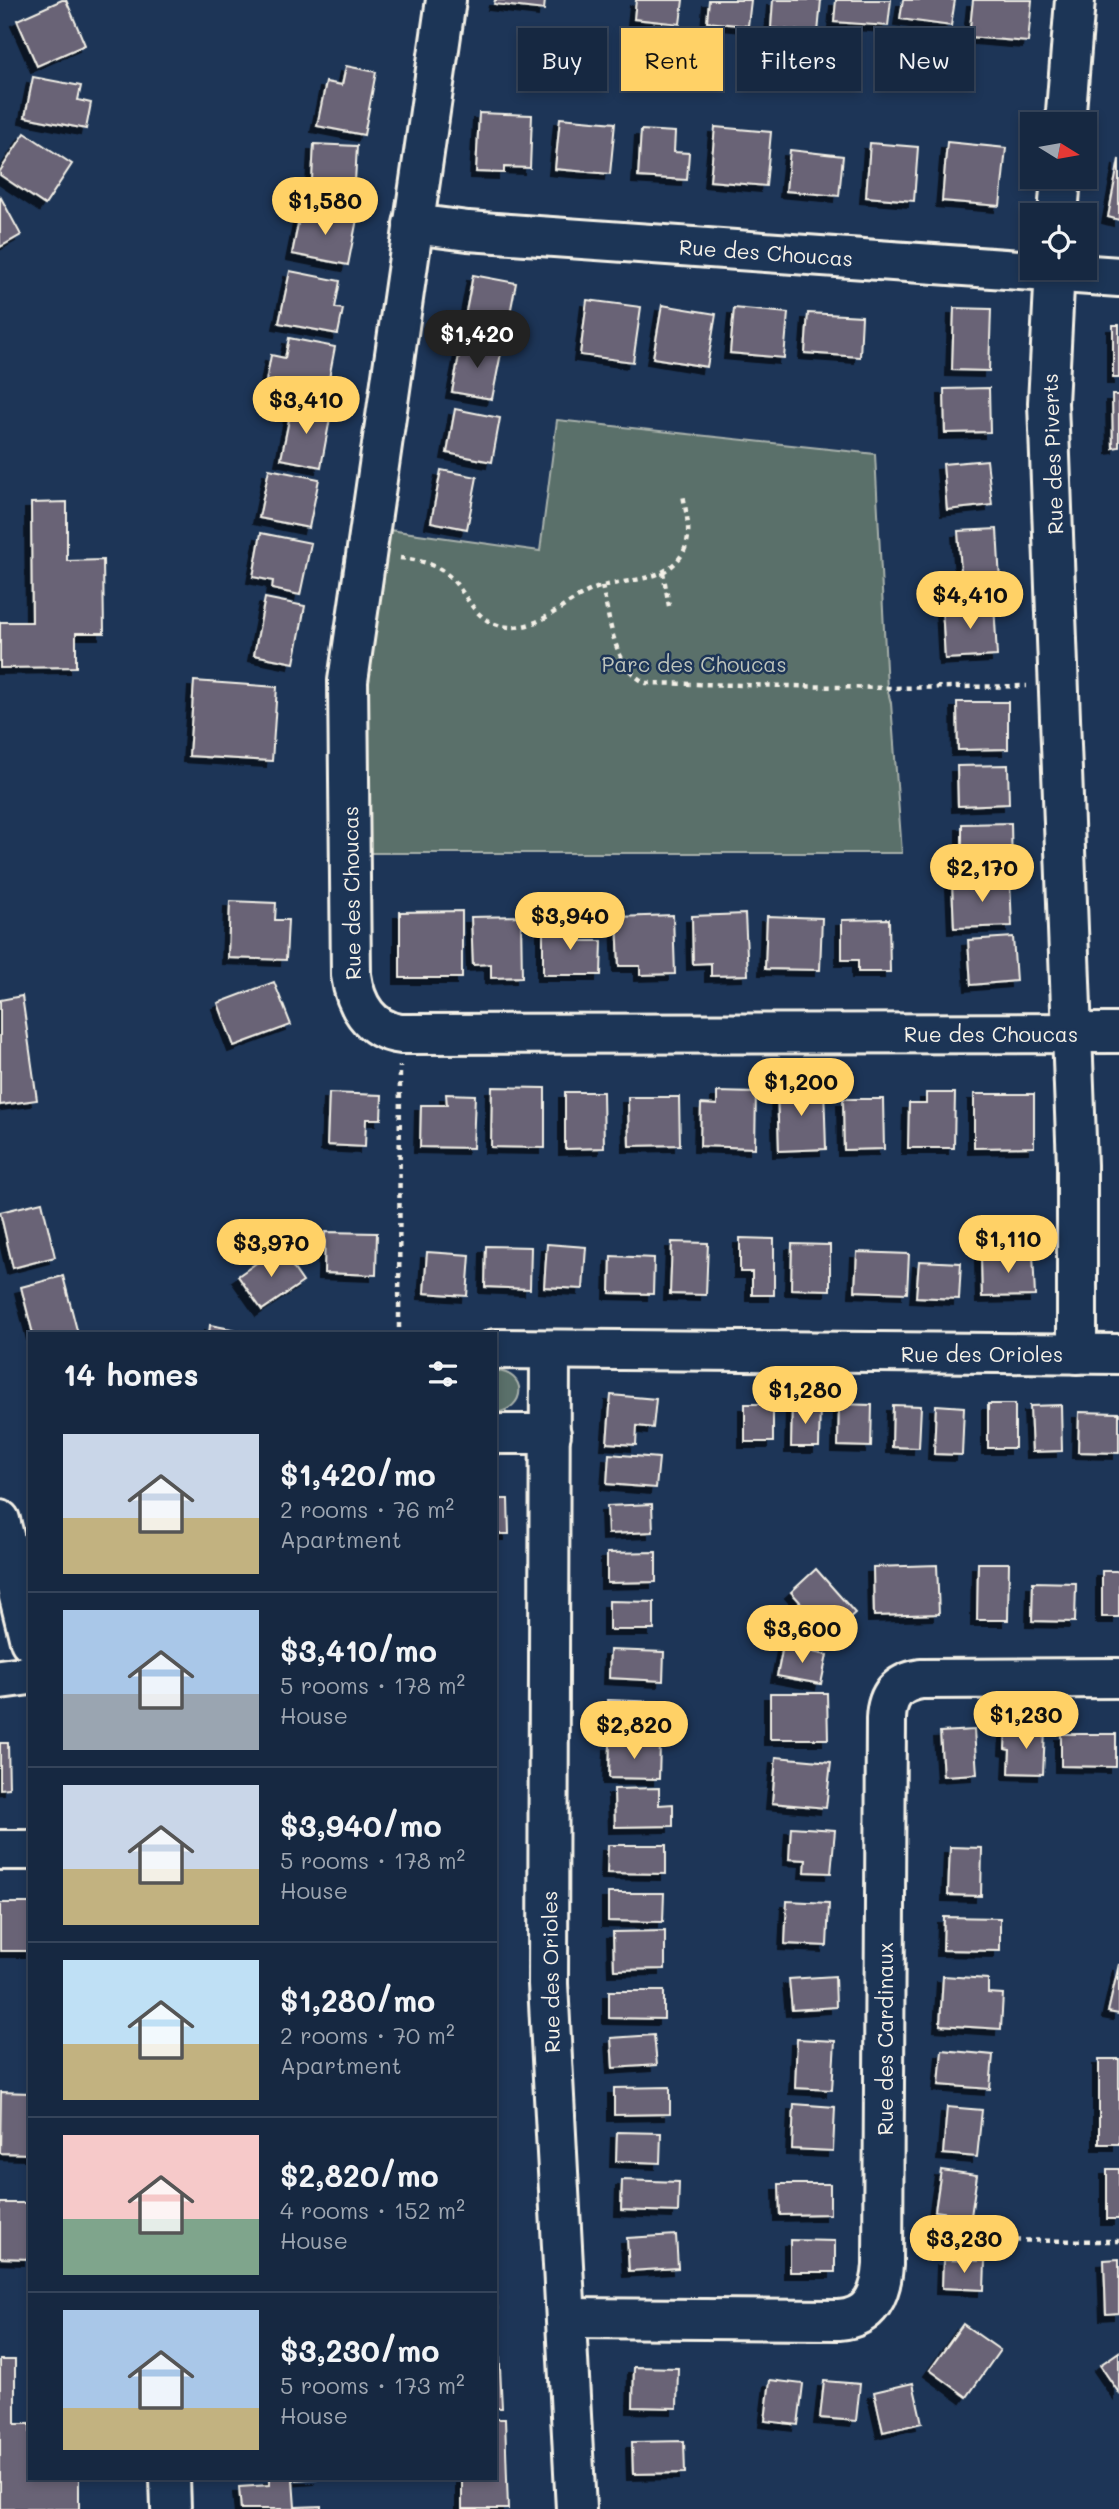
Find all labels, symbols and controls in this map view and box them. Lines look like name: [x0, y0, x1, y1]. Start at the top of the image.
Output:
chip: Buy: [518, 28, 607, 91]
chip: Rent: [621, 28, 723, 91]
chip: Filters: [737, 28, 861, 91]
chip: New: [875, 28, 974, 91]
north arrow: [1020, 112, 1097, 189]
map controls: [1020, 112, 1097, 280]
pin: $1,580: [268, 177, 382, 237]
text: $1,580: [288, 185, 362, 215]
button: locate: [1020, 203, 1097, 280]
street label: Rue des Choucas: [678, 232, 854, 272]
pin: $1,420: [420, 310, 534, 370]
text: $1,420: [440, 318, 514, 348]
street label: Rue des Piverts: [1036, 373, 1068, 535]
pin: $3,410: [249, 376, 363, 436]
text: $3,410: [269, 384, 343, 414]
pin: $4,410: [913, 572, 1027, 631]
text: $4,410: [932, 579, 1008, 609]
park label: Parc des Choucas: [601, 650, 787, 677]
street label: Rue des Choucas: [336, 806, 366, 980]
pin: $2,170: [925, 844, 1039, 904]
text: $2,170: [946, 852, 1018, 882]
pin: $3,940: [513, 892, 627, 952]
text: $3,940: [531, 900, 609, 930]
street label: Rue des Choucas: [904, 1020, 1078, 1047]
pin: $1,200: [744, 1058, 858, 1118]
text: $1,200: [764, 1066, 838, 1096]
pin: $1,110: [951, 1216, 1065, 1275]
pin: $3,970: [214, 1220, 328, 1279]
text: $1,110: [975, 1223, 1041, 1253]
text: $3,970: [233, 1227, 309, 1257]
street label: Rue des Orioles: [901, 1340, 1063, 1367]
text: 14 homes: [63, 1354, 199, 1394]
icon: filters: [424, 1355, 462, 1393]
pin: $1,280: [748, 1366, 862, 1426]
text: $1,280: [768, 1374, 842, 1404]
text: $1,420/mo: [280, 1454, 436, 1494]
icon: home: [119, 1462, 203, 1546]
text: 2 rooms · 76 m²: [280, 1494, 454, 1524]
text: Apartment: [280, 1524, 402, 1554]
pin: $3,600: [745, 1606, 859, 1665]
text: $3,600: [763, 1613, 841, 1643]
text: $3,410/mo: [280, 1630, 437, 1670]
icon: home: [119, 1638, 203, 1722]
text: 5 rooms · 178 m²: [280, 1670, 465, 1700]
pin: $1,230: [969, 1692, 1083, 1751]
text: $1,230: [990, 1699, 1062, 1729]
text: House: [280, 1700, 348, 1730]
pin: $2,820: [577, 1702, 691, 1761]
text: $2,820: [596, 1709, 672, 1739]
text: $3,940/mo: [280, 1805, 442, 1845]
icon: home: [119, 1813, 203, 1897]
text: 5 rooms · 178 m²: [280, 1845, 465, 1875]
text: House: [280, 1875, 348, 1905]
street label: Rue des Orioles: [535, 1891, 565, 2053]
street label: Rue des Cardinaux: [871, 1942, 898, 2136]
text: $1,280/mo: [280, 1980, 435, 2020]
icon: home: [119, 1988, 203, 2072]
text: 2 rooms · 70 m²: [280, 2020, 455, 2050]
text: Apartment: [280, 2050, 402, 2080]
text: $2,820/mo: [280, 2155, 439, 2195]
icon: home: [119, 2163, 203, 2247]
text: 4 rooms · 152 m²: [280, 2195, 465, 2225]
pin: $3,230: [907, 2216, 1021, 2275]
text: $3,230: [926, 2223, 1002, 2253]
text: House: [280, 2225, 348, 2255]
text: $3,230/mo: [280, 2330, 439, 2370]
icon: home: [119, 2338, 203, 2422]
text: 5 rooms · 173 m²: [280, 2370, 465, 2400]
text: House: [280, 2400, 348, 2430]

